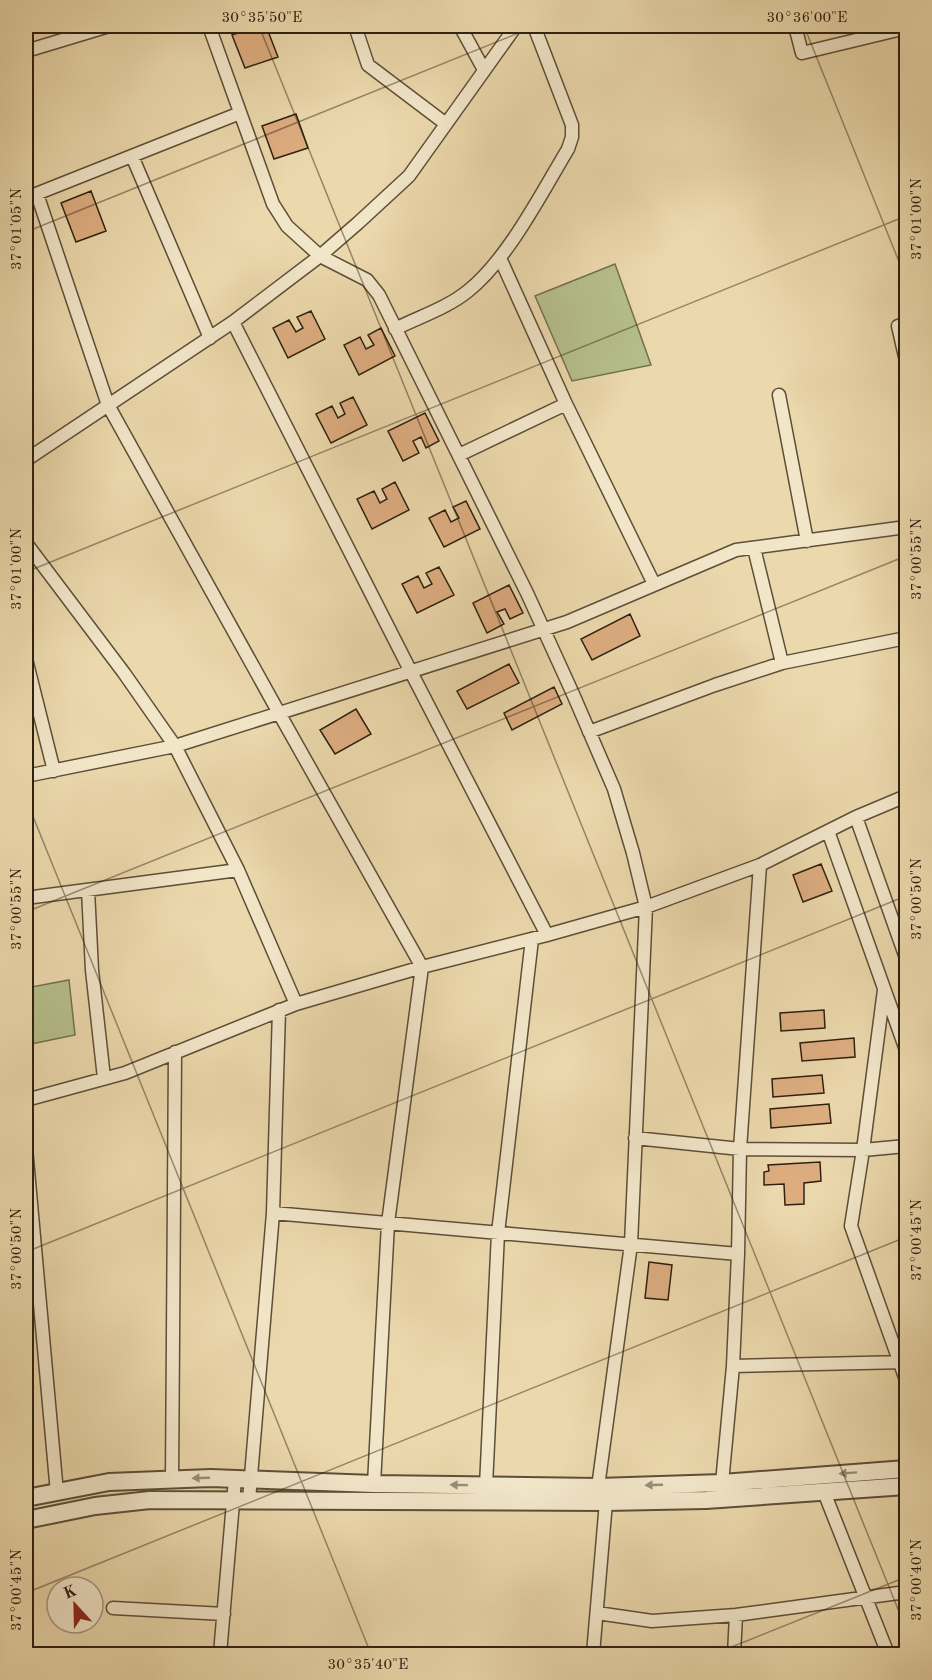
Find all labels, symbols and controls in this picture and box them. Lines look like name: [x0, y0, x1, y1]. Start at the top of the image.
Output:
text: 30°35'50"E: [222, 11, 302, 26]
text: 30°36'00"E: [767, 11, 847, 26]
text: 37°01'00"N: [910, 178, 925, 260]
text: 37°01'05"N: [10, 188, 25, 270]
text: 37°00'55"N: [910, 518, 925, 600]
text: 37°01'00"N: [10, 528, 25, 610]
text: 37°00'50"N: [910, 858, 925, 940]
text: 37°00'55"N: [10, 868, 25, 950]
text: 37°00'45"N: [910, 1199, 925, 1281]
text: 37°00'50"N: [10, 1208, 25, 1290]
one-way arrow: [839, 1469, 858, 1478]
one-way arrow: [191, 1474, 210, 1483]
one-way arrow: [449, 1480, 468, 1490]
one-way arrow: [644, 1480, 663, 1490]
text: 37°00'40"N: [910, 1539, 925, 1621]
text: 37°00'45"N: [10, 1549, 25, 1631]
north arrow: [45, 1575, 105, 1635]
text: K: [61, 1583, 79, 1603]
text: 30°35'40"E: [328, 1658, 408, 1673]

